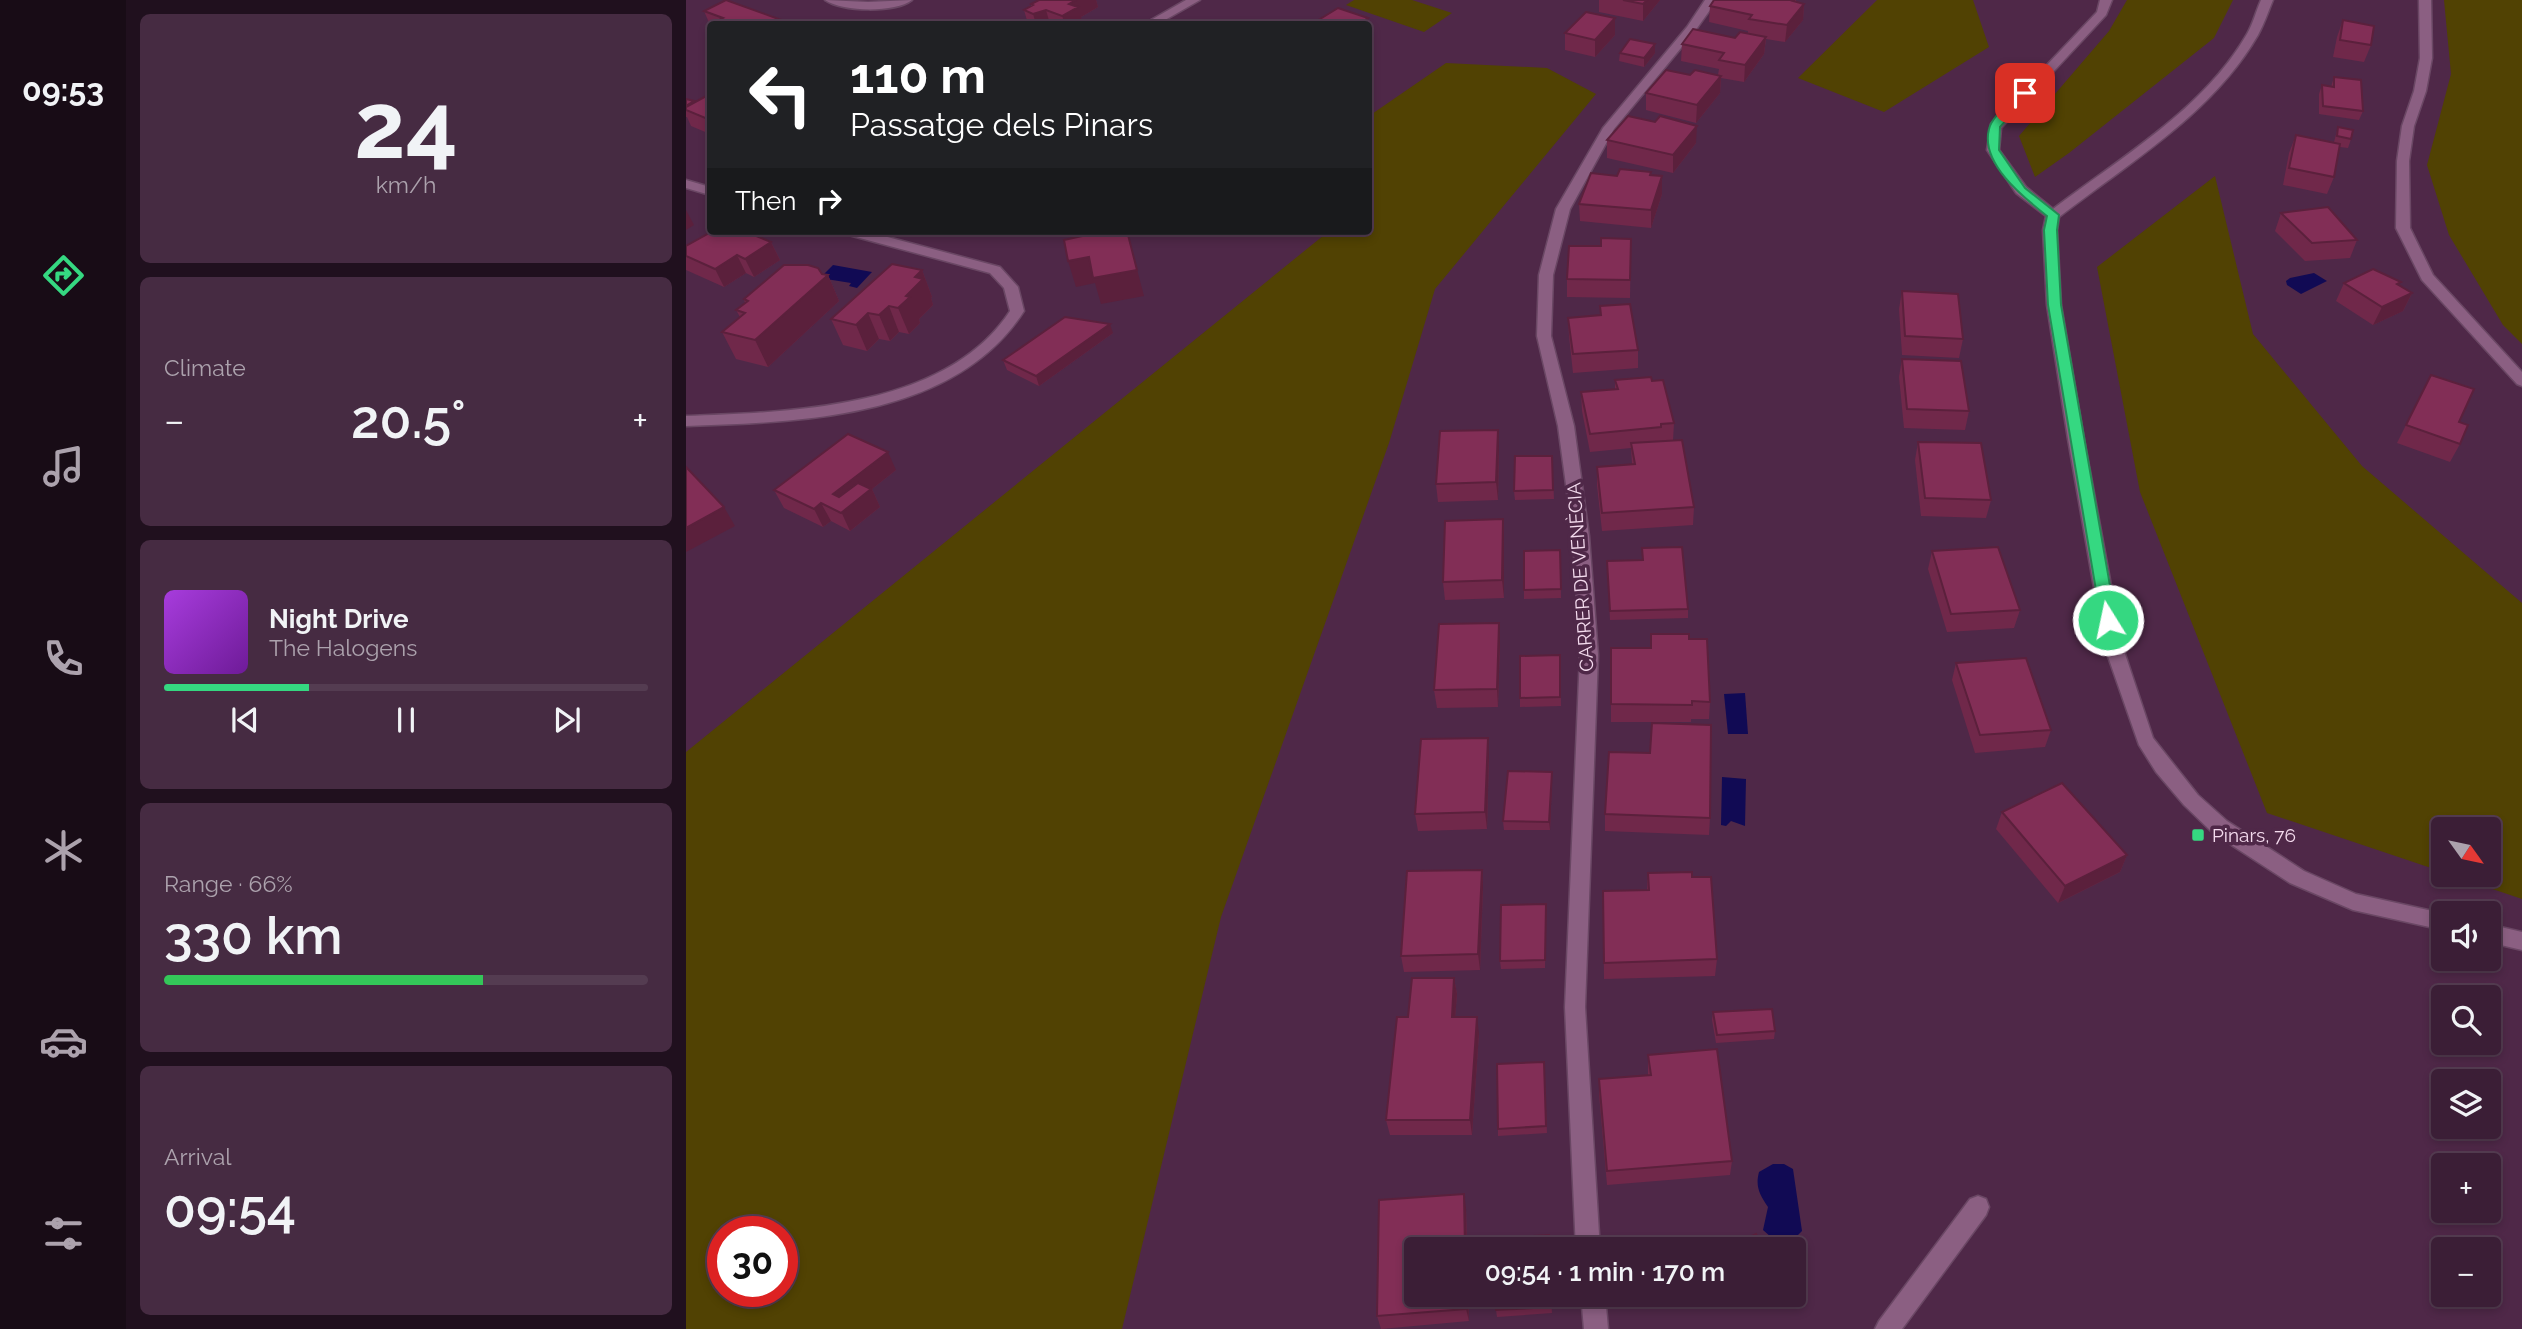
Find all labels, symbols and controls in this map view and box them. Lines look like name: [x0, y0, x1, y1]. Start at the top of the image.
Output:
text: 110 m: [850, 47, 986, 104]
icon: left: [735, 49, 826, 140]
pin: [1995, 63, 2055, 123]
text: 09:53: [22, 71, 104, 108]
text: 24: [354, 72, 458, 179]
icon: arrive: [2006, 74, 2044, 112]
text: Passatge dels Pinars: [850, 106, 1153, 143]
text: km/h: [376, 171, 436, 198]
icon: right: [810, 182, 848, 220]
text: Then: [735, 186, 796, 216]
icon: directions: [39, 251, 88, 300]
text: Climate: [164, 354, 246, 381]
text: 20.5°: [351, 389, 466, 450]
text: −: [164, 398, 184, 443]
text: +: [632, 398, 648, 443]
icon: music: [39, 442, 88, 491]
street label: CARRER DE VENÈCIA: [1562, 481, 1598, 672]
position arrow: [2071, 583, 2145, 657]
text: Night Drive: [269, 604, 408, 634]
icon: phone: [39, 634, 88, 683]
text: The Halogens: [269, 634, 417, 661]
icon: previous: [226, 701, 264, 739]
icon: pause: [387, 701, 425, 739]
icon: next: [548, 701, 586, 739]
north arrow: [2431, 817, 2501, 887]
map controls: [2431, 817, 2501, 1307]
place label: Pinars, 76: [2212, 824, 2296, 846]
icon: climate: [39, 826, 88, 875]
marker: Pinars, 76: [2190, 827, 2206, 843]
text: Range · 66%: [164, 870, 293, 897]
button: sound: [2431, 901, 2501, 971]
text: 330 km: [164, 905, 343, 966]
button: search: [2431, 985, 2501, 1055]
icon: car: [39, 1017, 88, 1066]
button: layers: [2431, 1069, 2501, 1139]
text: Arrival: [164, 1143, 231, 1170]
button: +: [2431, 1153, 2501, 1223]
text: 09:54: [164, 1178, 296, 1239]
icon: filters: [39, 1209, 88, 1258]
speed limit sign: 30: [707, 1216, 798, 1307]
button: −: [2431, 1237, 2501, 1307]
text: 09:54 · 1 min · 170 m: [1485, 1257, 1725, 1287]

